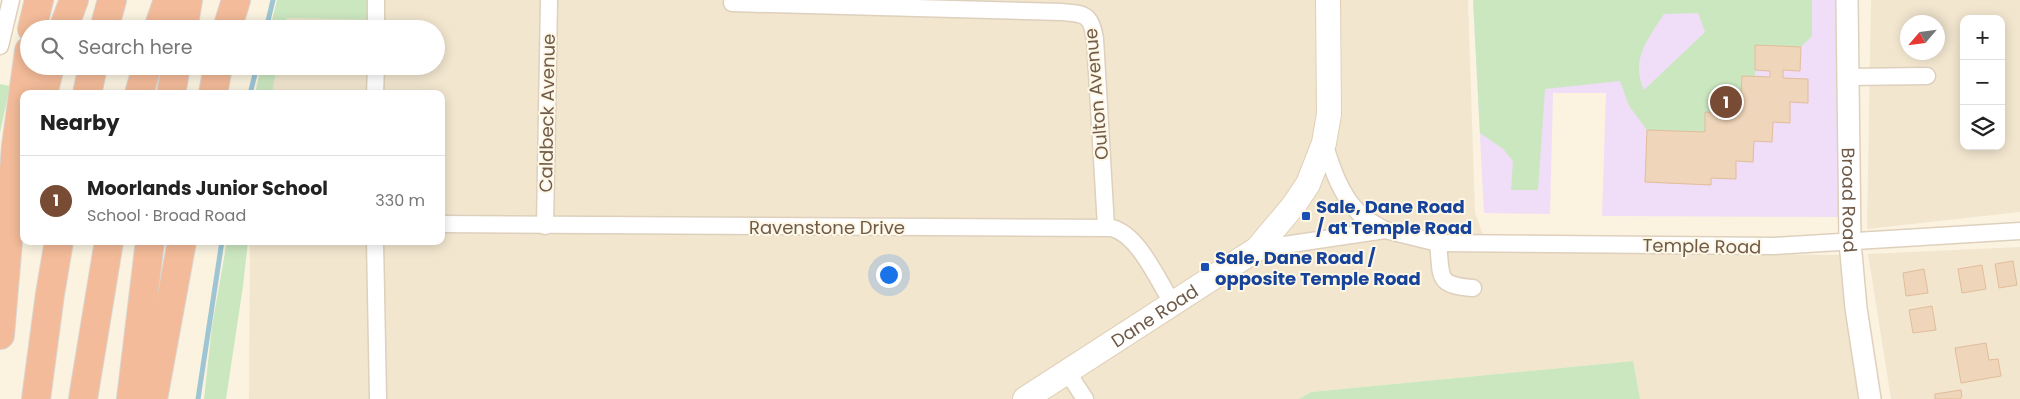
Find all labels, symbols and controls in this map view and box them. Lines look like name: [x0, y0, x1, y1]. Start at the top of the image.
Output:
north arrow: [1900, 15, 1945, 60]
map controls: [1960, 15, 2005, 150]
button: +: [1960, 15, 2005, 60]
search box: [20, 20, 445, 75]
street label: Oulton Avenue: [1078, 27, 1114, 161]
street label: Caldbeck Avenue: [533, 33, 561, 193]
icon: search: [38, 34, 66, 62]
text: Search here: [78, 34, 192, 61]
button: −: [1960, 60, 2005, 105]
pin: 1: [1710, 83, 1742, 121]
button: layers: [1960, 105, 2005, 150]
text: Nearby: [40, 108, 120, 137]
street label: Broad Road: [1836, 147, 1863, 254]
text: Moorlands Junior School: [87, 175, 328, 202]
text: 1: [53, 189, 59, 212]
text: 330 m: [375, 189, 425, 212]
place label: Sale, Dane Road / at Temple Road: [1316, 194, 1472, 240]
text: School · Broad Road: [87, 204, 246, 227]
marker: Sale, Dane Road / at Temple Road: [1300, 210, 1312, 222]
street label: Ravenstone Drive: [749, 215, 905, 240]
street label: Temple Road: [1642, 232, 1762, 260]
place label: Sale, Dane Road / opposite Temple Road: [1215, 245, 1421, 291]
marker: Sale, Dane Road / opposite Temple Road: [1199, 261, 1211, 273]
your location: [876, 262, 902, 288]
street label: Dane Road: [1106, 278, 1203, 353]

